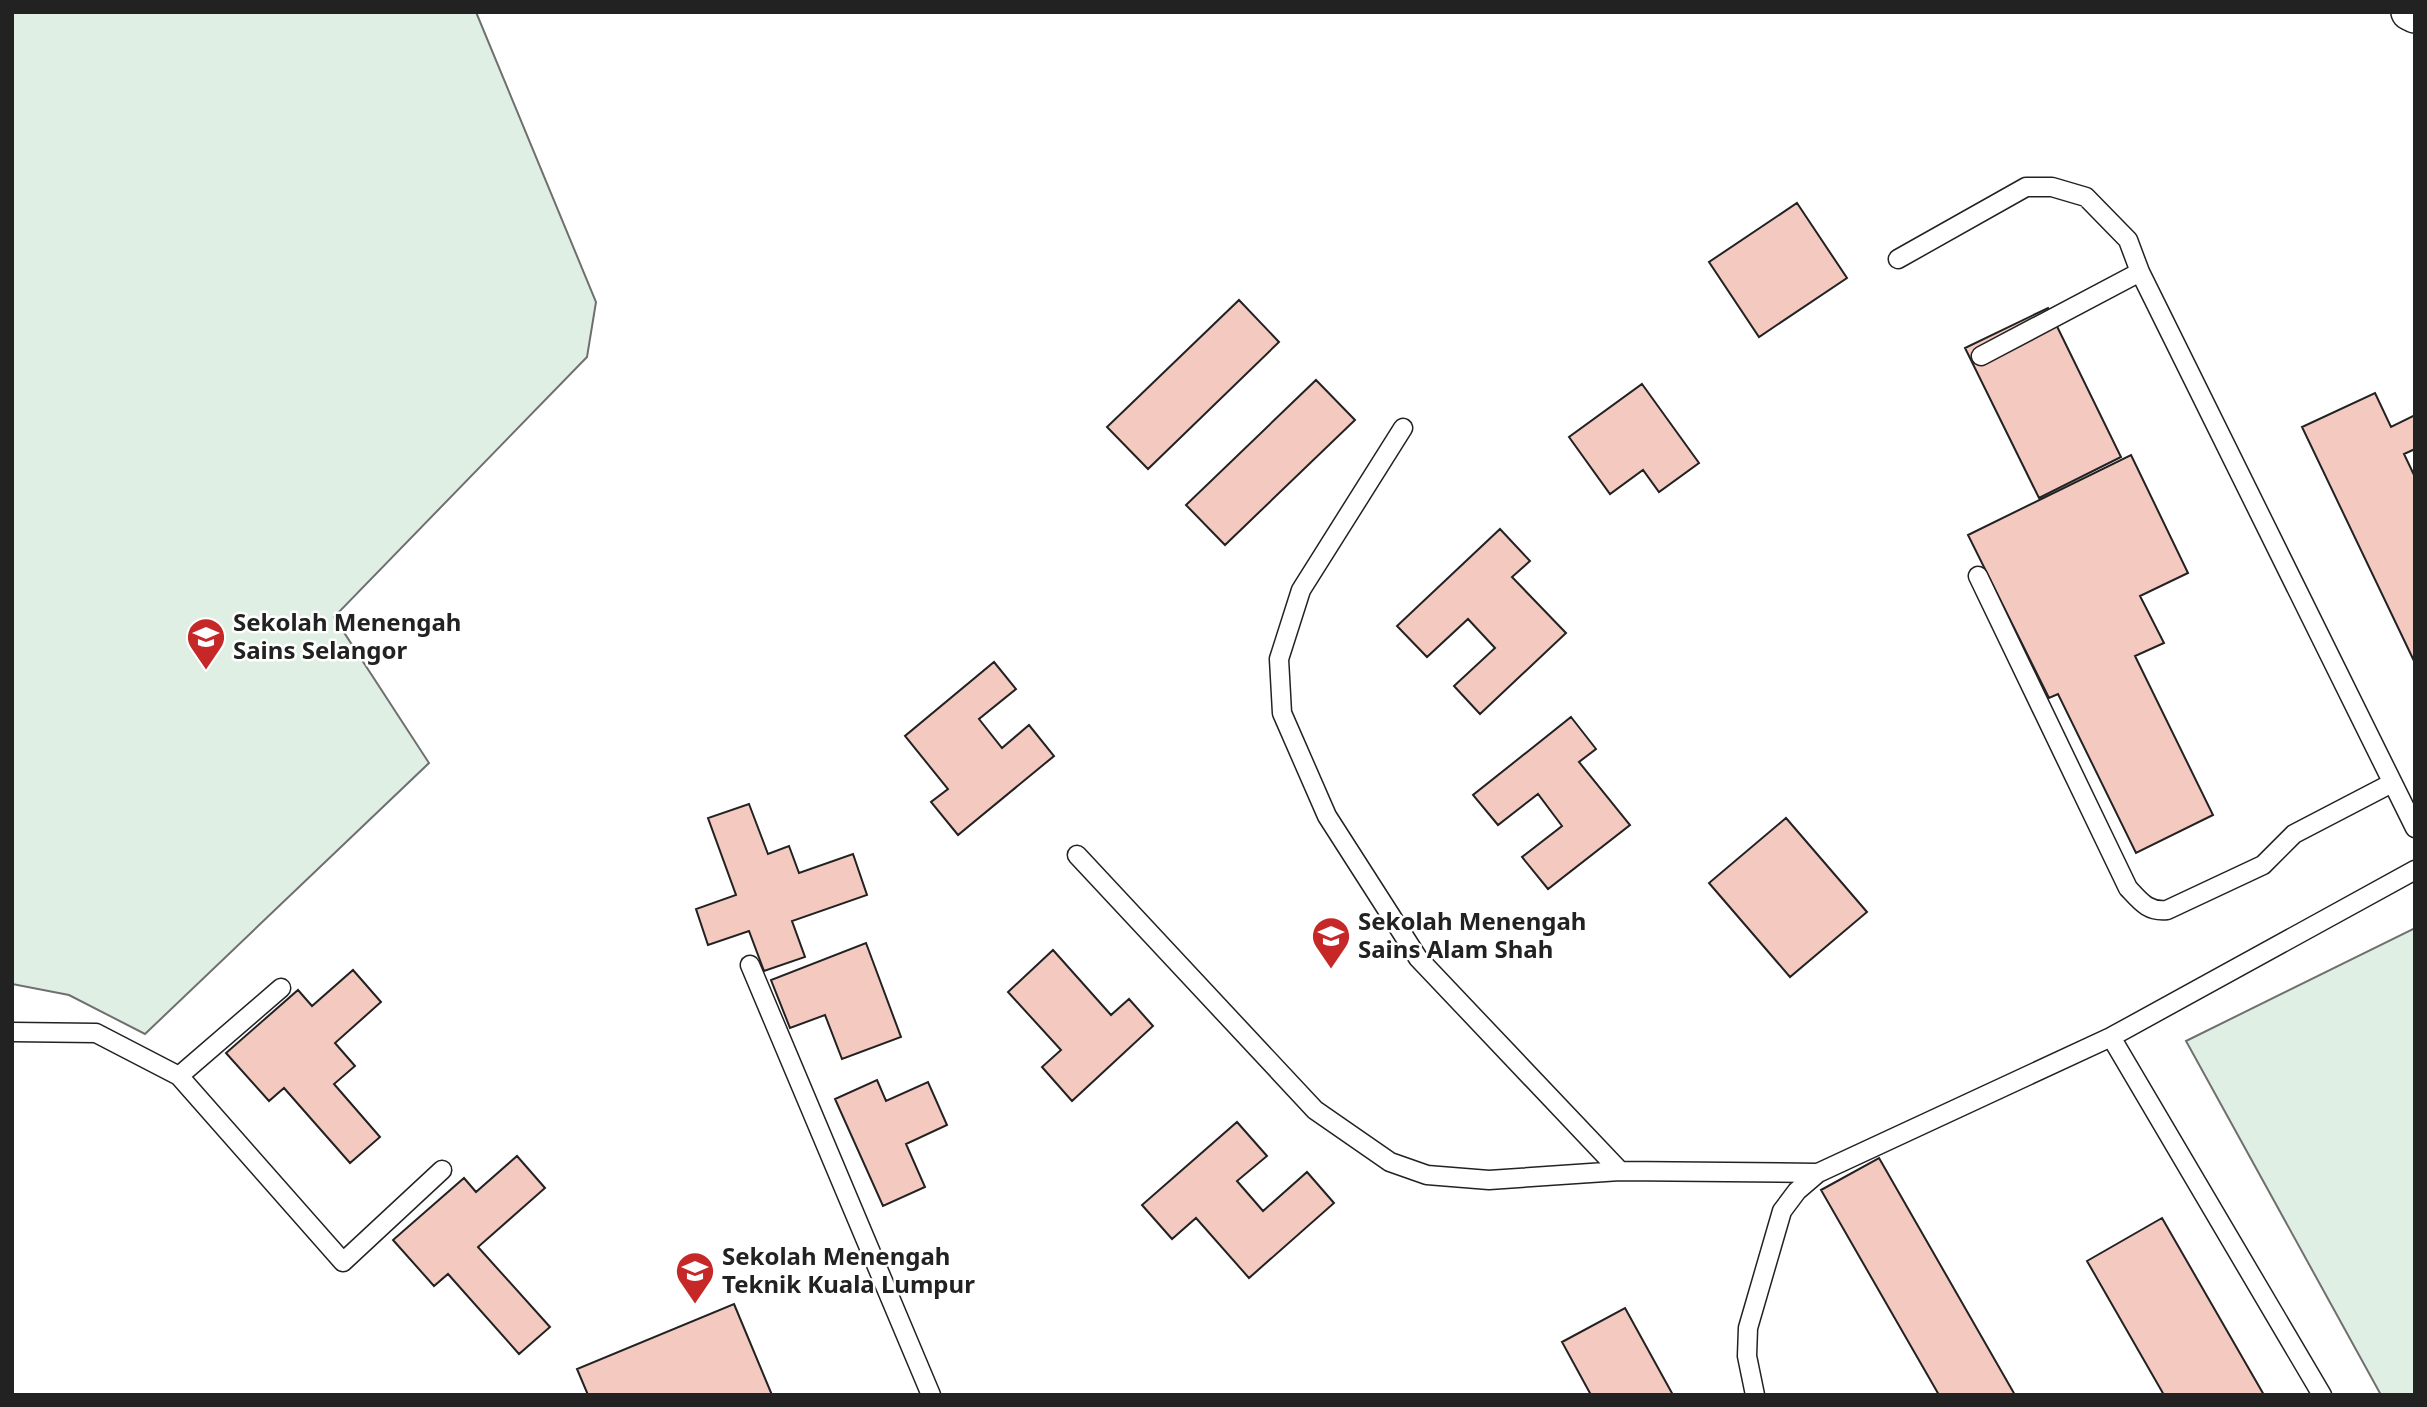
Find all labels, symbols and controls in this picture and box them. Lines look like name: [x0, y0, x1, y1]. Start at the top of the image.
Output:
place label: Sekolah Menengah Sains Selangor: [233, 605, 461, 666]
school or university icon: Sekolah Menengah Sains Selangor: [185, 616, 227, 671]
place label: Sekolah Menengah Sains Alam Shah: [1358, 904, 1586, 965]
school or university icon: Sekolah Menengah Sains Alam Shah: [1310, 915, 1352, 970]
place label: Sekolah Menengah Teknik Kuala Lumpur: [722, 1239, 975, 1300]
school or university icon: Sekolah Menengah Teknik Kuala Lumpur: [674, 1250, 716, 1305]

